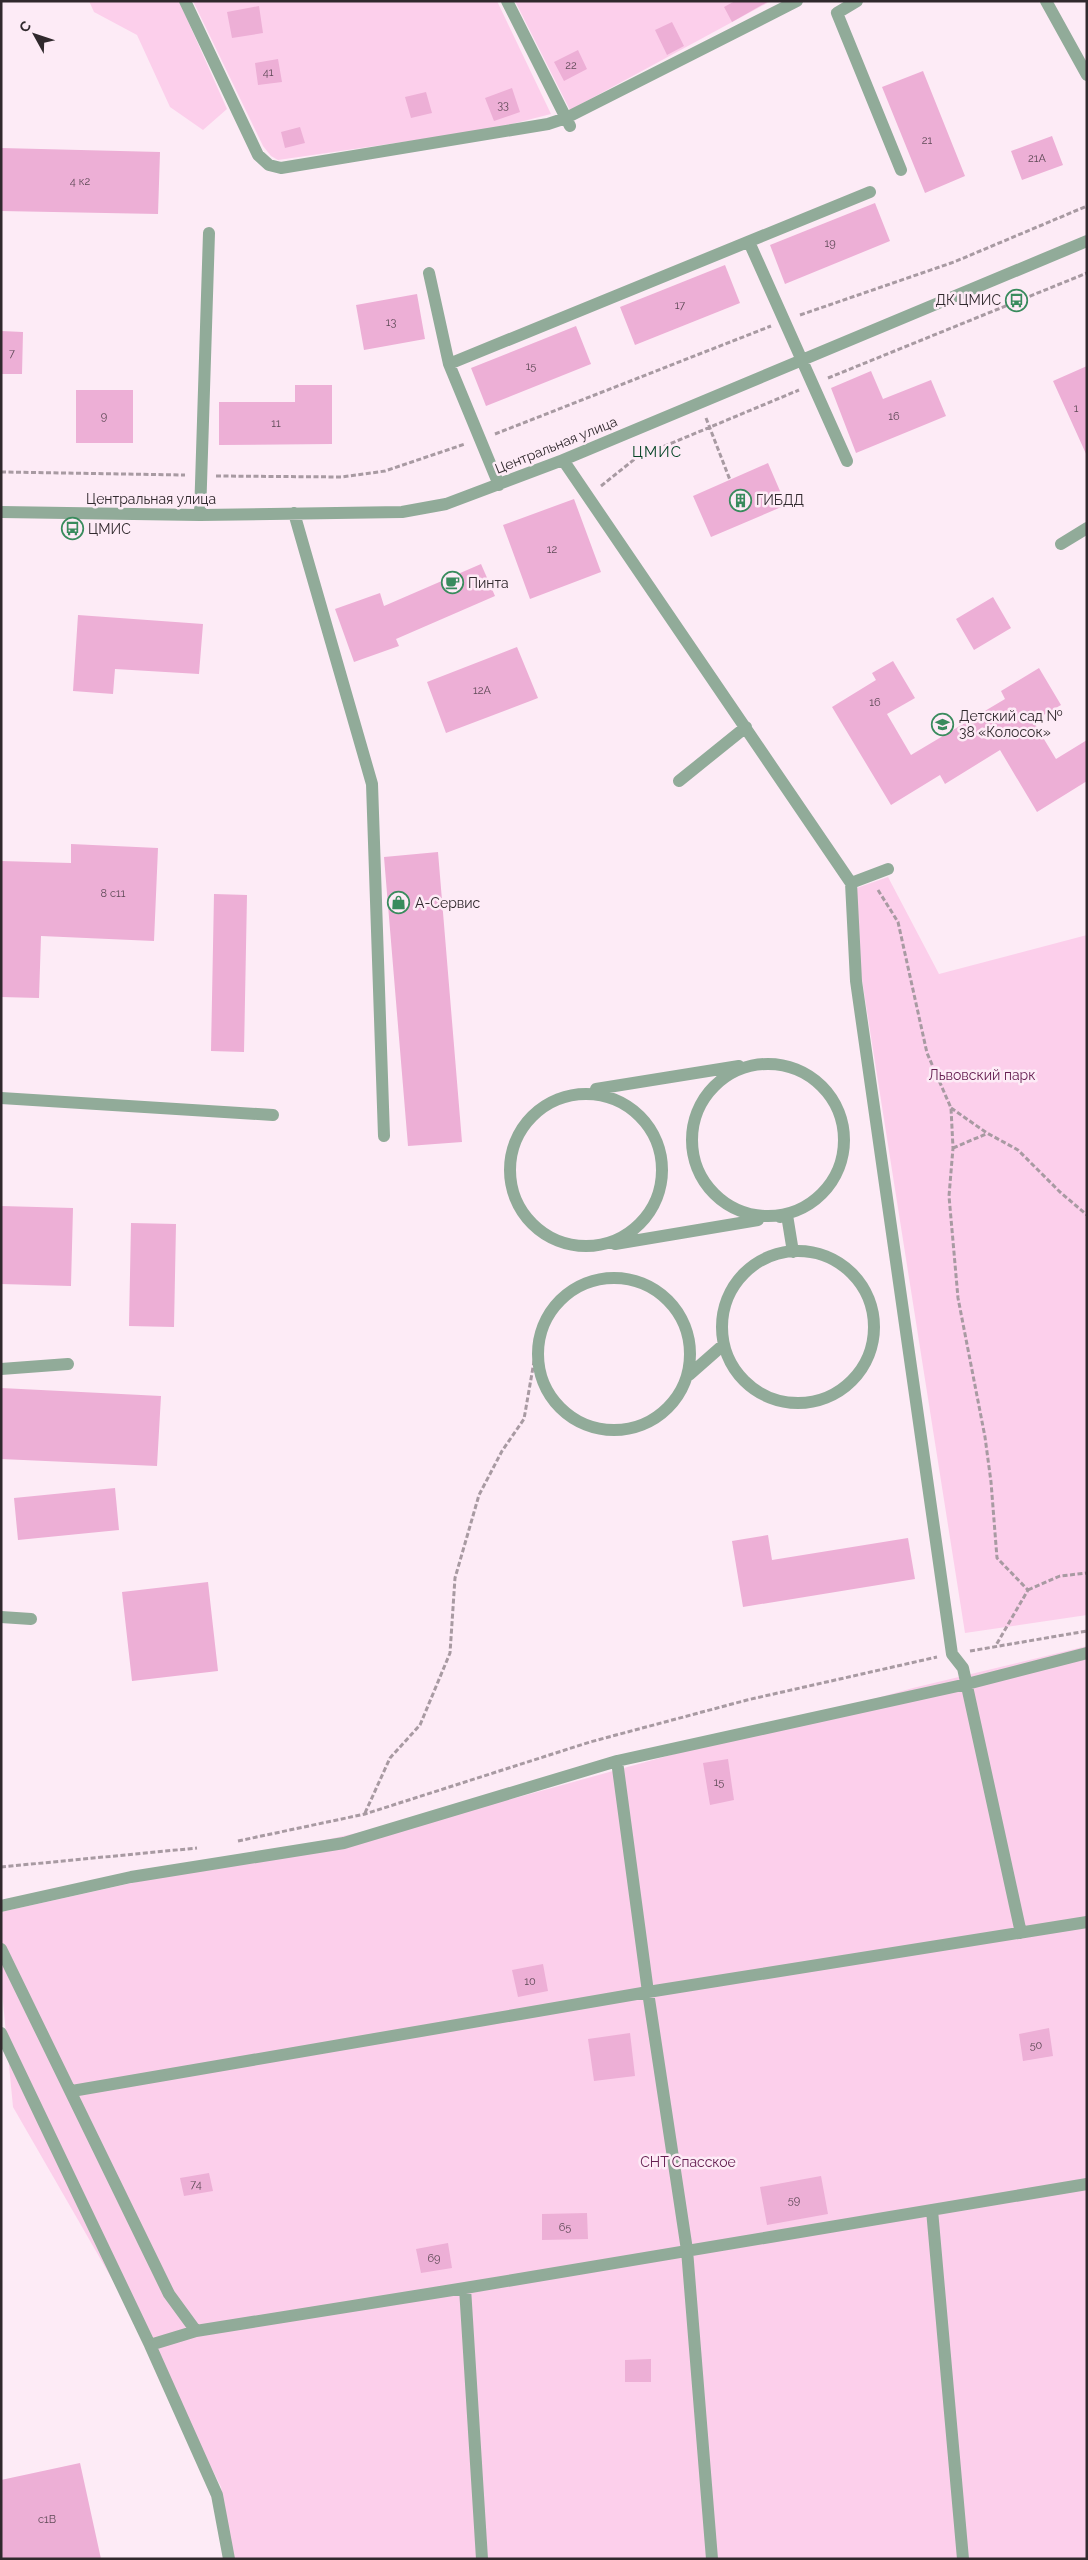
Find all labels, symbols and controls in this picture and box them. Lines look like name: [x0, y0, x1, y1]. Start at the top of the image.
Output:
north arrow: [10, 10, 60, 60]
text: С: [16, 18, 35, 35]
house number: 22: [565, 59, 577, 72]
house number: 41: [263, 66, 274, 79]
house number: 33: [497, 99, 509, 112]
house number: 21: [922, 134, 933, 147]
house number: 21А: [1028, 152, 1047, 165]
house number: 4 к2: [70, 175, 90, 188]
house number: 19: [824, 237, 836, 250]
bus stop icon: ДК ЦМИС: [1005, 288, 1029, 312]
place label: ДК ЦМИС: [935, 292, 1001, 308]
house number: 17: [675, 299, 685, 312]
house number: 13: [386, 316, 396, 329]
house number: 7: [9, 347, 15, 360]
house number: 15: [526, 360, 536, 373]
house number: 1: [1074, 402, 1079, 415]
house number: 9: [101, 410, 107, 423]
house number: 16: [888, 410, 900, 423]
street label: Центральная улица: [493, 413, 619, 477]
house number: 11: [271, 417, 281, 430]
district label: ЦМИС: [632, 443, 682, 461]
building icon: ГИБДД: [728, 488, 752, 512]
street label: Центральная улица: [86, 491, 216, 507]
place label: ГИБДД: [756, 492, 804, 508]
bus stop icon: ЦМИС: [60, 517, 84, 541]
place label: ЦМИС: [88, 521, 131, 537]
house number: 12: [547, 543, 557, 556]
cafe icon: Пинта: [440, 571, 464, 595]
place label: Пинта: [468, 575, 509, 591]
house number: 12А: [473, 684, 492, 697]
house number: 16: [869, 696, 881, 709]
place label: Детский сад № 38 «Колосок»: [959, 708, 1063, 740]
school or university icon: Детский сад № 38 «Колосок»: [931, 712, 955, 736]
house number: 8 с11: [101, 887, 126, 900]
shop icon: A-Сервис: [387, 891, 411, 915]
place label: A-Сервис: [415, 895, 481, 911]
park label: Львовский парк: [929, 1067, 1036, 1083]
house number: 15: [714, 1776, 724, 1789]
house number: 10: [524, 1975, 536, 1988]
house number: 50: [1030, 2039, 1043, 2052]
park label: СНТ Спасское: [640, 2154, 736, 2170]
house number: 74: [190, 2178, 202, 2191]
house number: 59: [788, 2194, 800, 2207]
house number: 65: [559, 2221, 571, 2234]
house number: 69: [427, 2252, 441, 2265]
house number: с1В: [38, 2513, 56, 2526]

